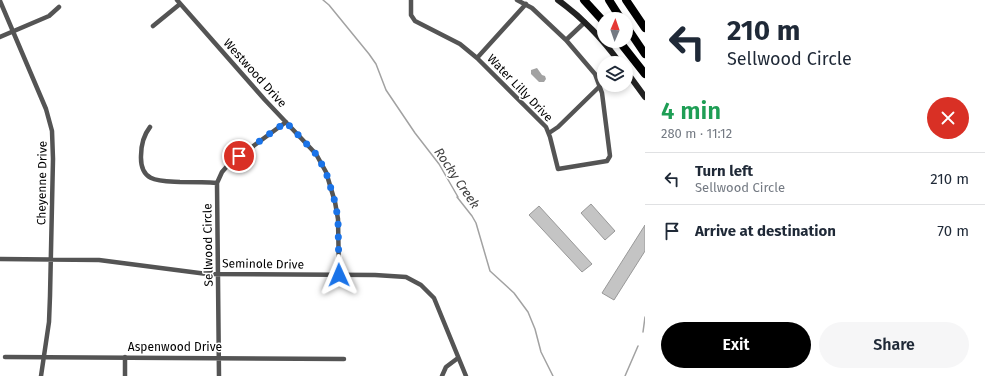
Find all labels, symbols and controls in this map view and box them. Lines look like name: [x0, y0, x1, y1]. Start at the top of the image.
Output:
north arrow: [597, 12, 633, 48]
map controls: [597, 12, 633, 92]
text: 210 m: [727, 14, 801, 47]
icon: left: [661, 16, 713, 68]
street label: Westwood Drive: [221, 36, 289, 110]
text: Sellwood Circle: [727, 48, 852, 70]
street label: Water Lilly Drive: [484, 51, 556, 125]
button: layers: [597, 56, 633, 92]
text: 4 min: [661, 97, 721, 125]
button: close: [927, 97, 969, 139]
text: 280 m · 11:12: [661, 126, 732, 141]
pin: [222, 139, 256, 173]
street label: Cheyenne Drive: [34, 141, 50, 225]
icon: arrive: [228, 145, 250, 167]
water label: Rocky Creek: [431, 145, 483, 211]
text: Turn left: [695, 162, 753, 180]
icon: left: [661, 168, 683, 190]
text: 210 m: [930, 170, 969, 188]
text: Sellwood Circle: [695, 180, 785, 195]
street label: Sellwood Circle: [200, 203, 216, 287]
icon: arrive: [661, 220, 683, 242]
text: Arrive at destination: [695, 222, 836, 240]
text: 70 m: [937, 222, 969, 240]
position arrow: [318, 254, 360, 296]
street label: Seminole Drive: [222, 256, 304, 272]
button: Exit: [661, 322, 811, 368]
button: Share: [819, 322, 969, 368]
street label: Aspenwood Drive: [128, 340, 222, 354]

